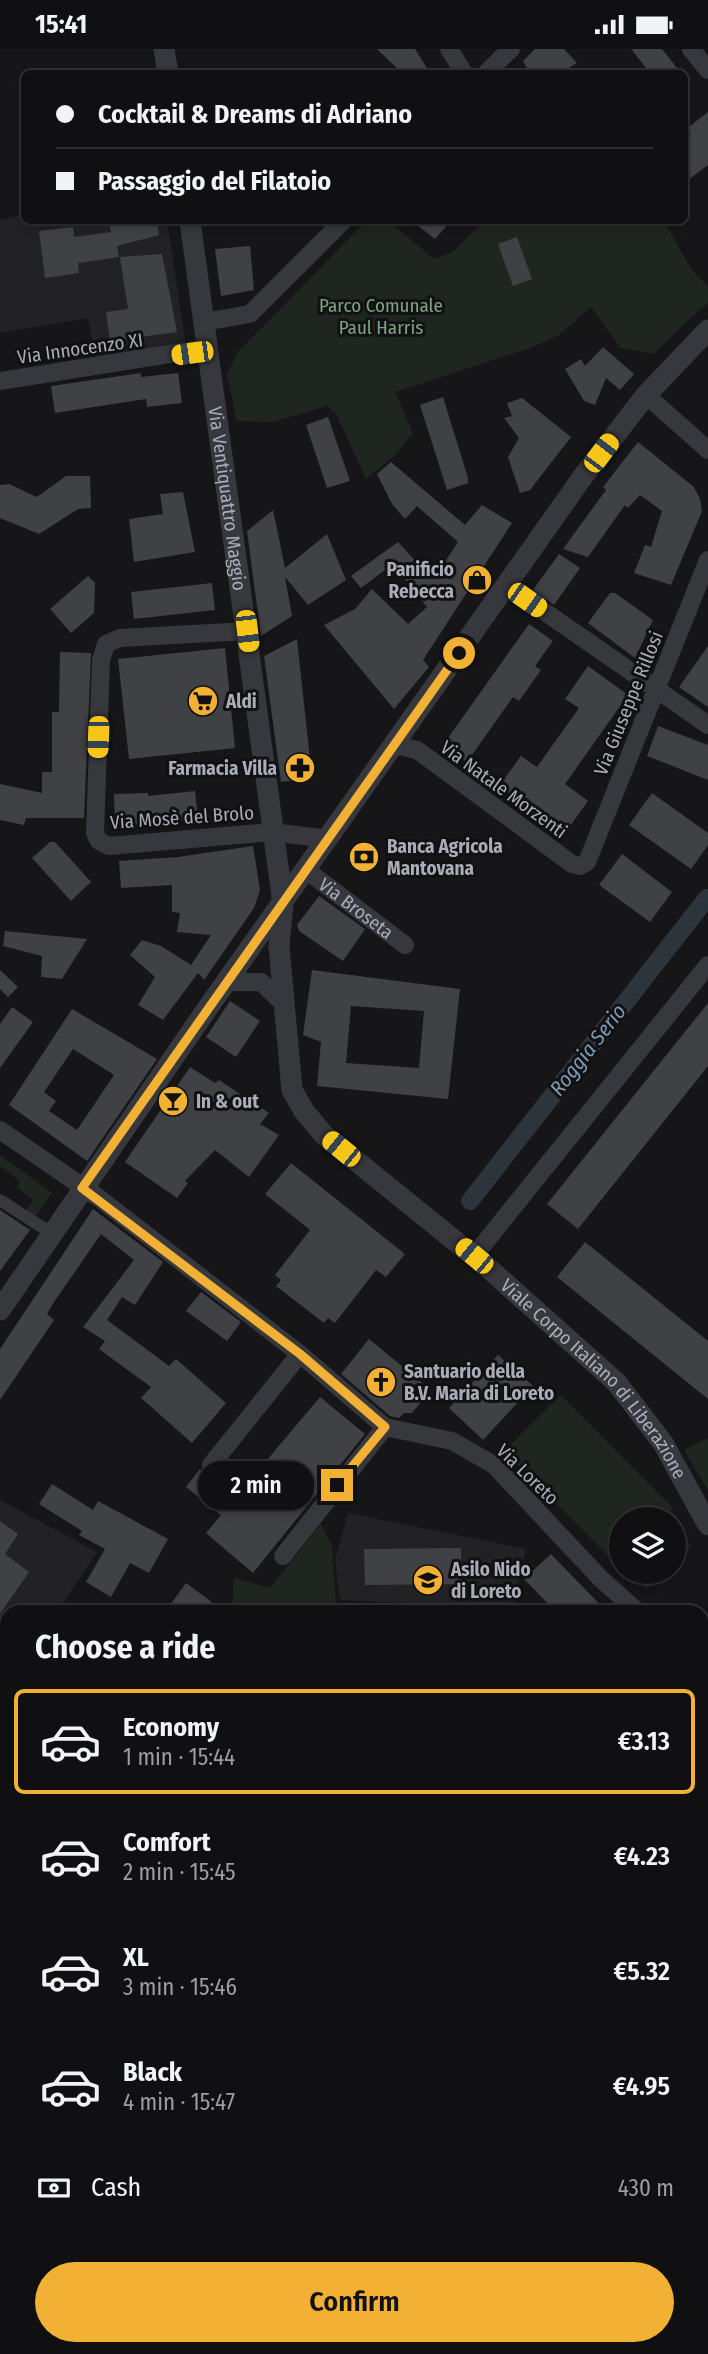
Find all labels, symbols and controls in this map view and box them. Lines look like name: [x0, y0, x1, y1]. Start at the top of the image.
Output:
text: 15:41: [35, 9, 87, 40]
text: Cocktail & Dreams di Adriano: [98, 99, 412, 130]
text: Passaggio del Filatoio: [98, 166, 331, 197]
park label: Parco Comunale Paul Harris: [319, 294, 443, 339]
street label: Via Innocenzo XI: [16, 328, 144, 369]
car: [170, 340, 215, 366]
street label: Via Ventiquattro Maggio: [203, 405, 251, 592]
car: [580, 430, 623, 476]
place label: Panificio Rebecca: [386, 558, 454, 603]
shop icon: Panificio Rebecca: [460, 563, 494, 597]
car: [504, 579, 551, 621]
car: [235, 609, 260, 653]
street label: Via Giuseppe Rillosi: [589, 628, 668, 779]
route start: [443, 637, 475, 669]
supermarket icon: Aldi: [186, 684, 220, 718]
place label: Aldi: [225, 690, 257, 713]
car: [87, 716, 110, 758]
street label: Via Natale Morzenti: [436, 736, 571, 843]
pharmacy icon: Farmacia Villa: [283, 751, 317, 785]
place label: Farmacia Villa: [168, 757, 277, 780]
street label: Via Mosè del Brolo: [109, 801, 255, 834]
place label: Banca Agricola Mantovana: [387, 835, 503, 880]
bank icon: Banca Agricola Mantovana: [347, 840, 381, 874]
street label: Via Broseta: [314, 873, 398, 944]
water label: Roggia Serio: [544, 999, 632, 1101]
bar icon: In & out: [156, 1084, 190, 1118]
place label: In & out: [196, 1090, 259, 1113]
car: [319, 1128, 364, 1170]
car: [452, 1234, 497, 1278]
street label: Viale Corpo Italiano di Liberazione: [496, 1274, 691, 1483]
place label: Santuario della B.V. Maria di Loreto: [404, 1360, 554, 1405]
church icon: Santuario della B.V. Maria di Loreto: [364, 1365, 398, 1399]
street label: Via Loreto: [492, 1439, 564, 1510]
callout: 2 min: [197, 1461, 312, 1509]
route end: [321, 1469, 353, 1501]
text: 2 min: [230, 1471, 282, 1499]
map controls: [609, 1507, 686, 1584]
button: layers: [609, 1507, 686, 1584]
place label: Asilo Nido di Loreto: [450, 1558, 531, 1603]
school or university icon: Asilo Nido di Loreto: [411, 1563, 445, 1597]
text: Choose a ride: [35, 1628, 216, 1666]
icon: car: [39, 1710, 102, 1773]
text: Economy: [123, 1712, 219, 1743]
text: €3.13: [618, 1726, 670, 1757]
text: 1 min · 15:44: [123, 1743, 235, 1771]
icon: car: [39, 1825, 102, 1888]
text: Comfort: [123, 1827, 211, 1858]
text: €4.23: [614, 1841, 670, 1872]
text: 2 min · 15:45: [123, 1858, 236, 1886]
icon: car: [39, 1940, 102, 2003]
text: XL: [123, 1942, 149, 1973]
text: €5.32: [613, 1956, 670, 1987]
text: 3 min · 15:46: [123, 1973, 237, 2001]
icon: car: [39, 2055, 102, 2118]
text: Black: [123, 2057, 182, 2088]
text: €4.95: [613, 2071, 670, 2102]
text: 4 min · 15:47: [123, 2088, 235, 2116]
icon: cash: [35, 2169, 73, 2207]
text: Cash: [91, 2172, 141, 2203]
text: 430 m: [618, 2174, 674, 2202]
button: Confirm: [35, 2262, 674, 2342]

